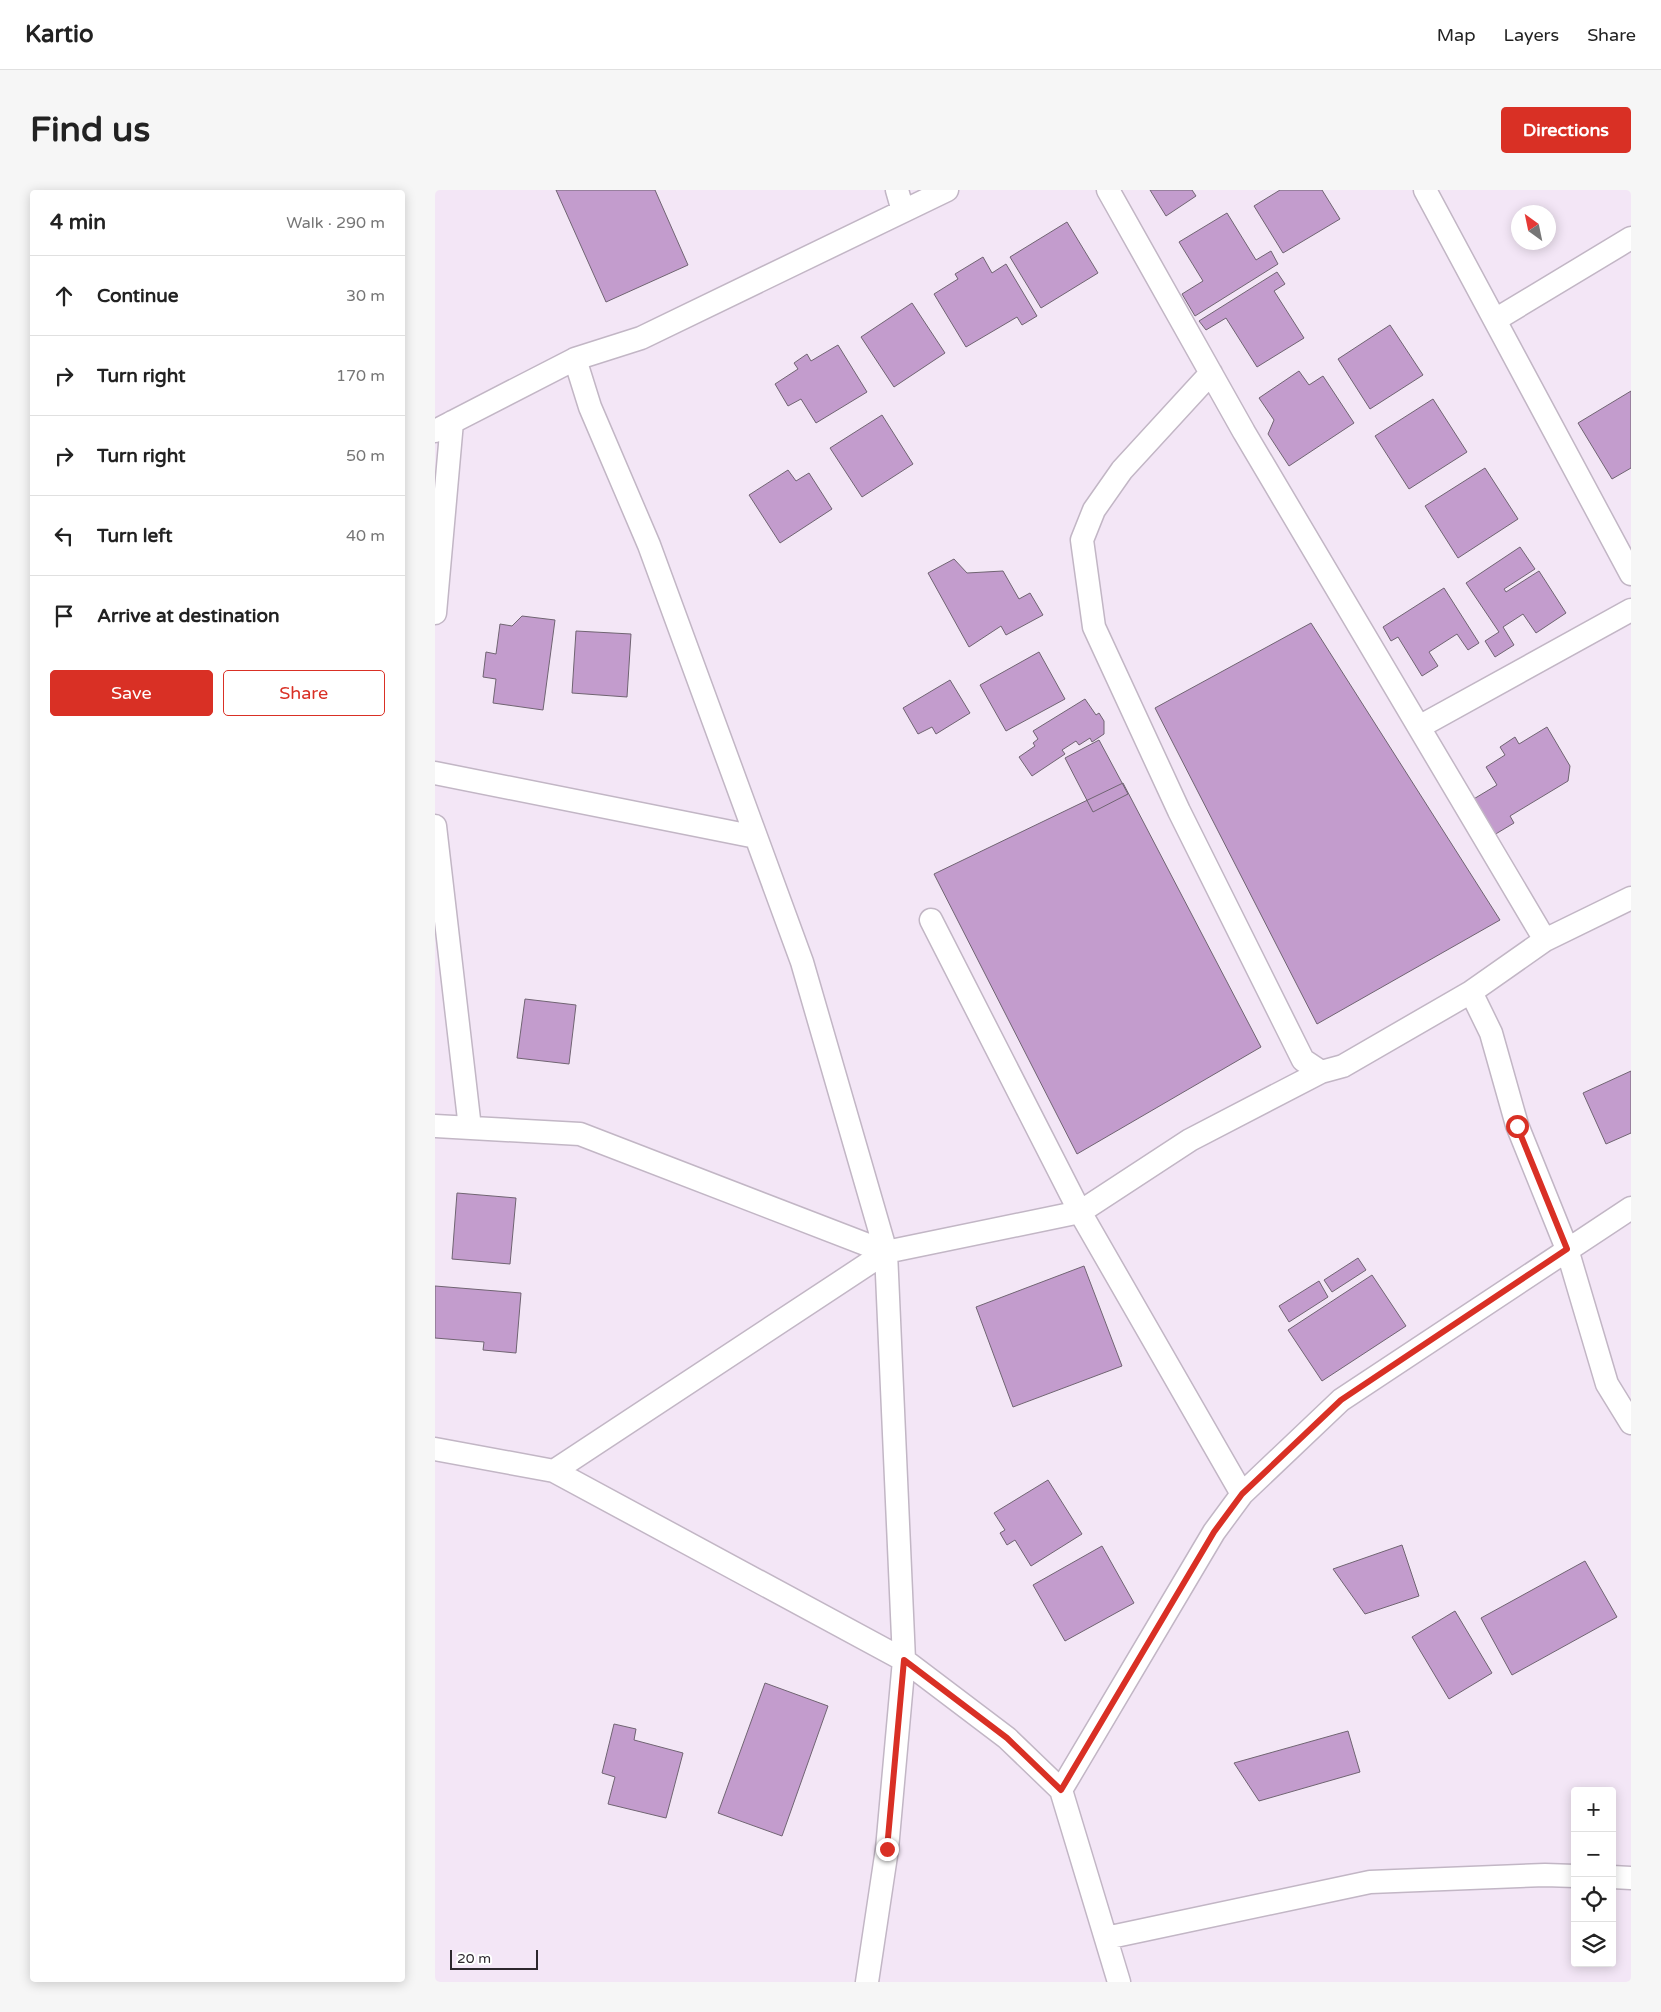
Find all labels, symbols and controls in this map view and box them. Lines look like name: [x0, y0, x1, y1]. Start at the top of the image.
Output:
text: Kartio: [25, 20, 94, 49]
text: Map: [1437, 24, 1476, 46]
text: Layers: [1504, 24, 1559, 46]
text: Share: [1587, 24, 1636, 46]
button: Directions: [1501, 107, 1631, 153]
text: Find us: [30, 109, 150, 151]
north arrow: [1511, 205, 1556, 250]
text: 4 min: [50, 210, 106, 235]
text: Walk · 290 m: [286, 213, 385, 233]
icon: ahead: [50, 282, 78, 310]
text: Continue: [97, 285, 179, 307]
text: 30 m: [346, 286, 385, 306]
icon: right: [50, 362, 78, 390]
text: Turn right: [97, 365, 185, 387]
text: 170 m: [336, 366, 385, 386]
icon: right: [50, 442, 78, 470]
text: Turn right: [97, 445, 185, 467]
text: 50 m: [346, 446, 385, 466]
icon: left: [50, 522, 78, 550]
text: Turn left: [97, 525, 173, 547]
text: 40 m: [346, 526, 385, 546]
icon: arrive: [50, 602, 78, 630]
text: Arrive at destination: [97, 605, 280, 627]
button: Save: [50, 670, 213, 716]
button: Share: [223, 670, 385, 716]
route start: [1506, 1115, 1529, 1138]
map controls: [1571, 1787, 1616, 1967]
button: +: [1571, 1787, 1616, 1832]
button: −: [1571, 1832, 1616, 1877]
route end: [876, 1838, 899, 1861]
button: locate: [1571, 1877, 1616, 1922]
button: layers: [1571, 1922, 1616, 1967]
scale bar: [450, 1947, 537, 1970]
text: 20 m: [457, 1950, 491, 1967]

